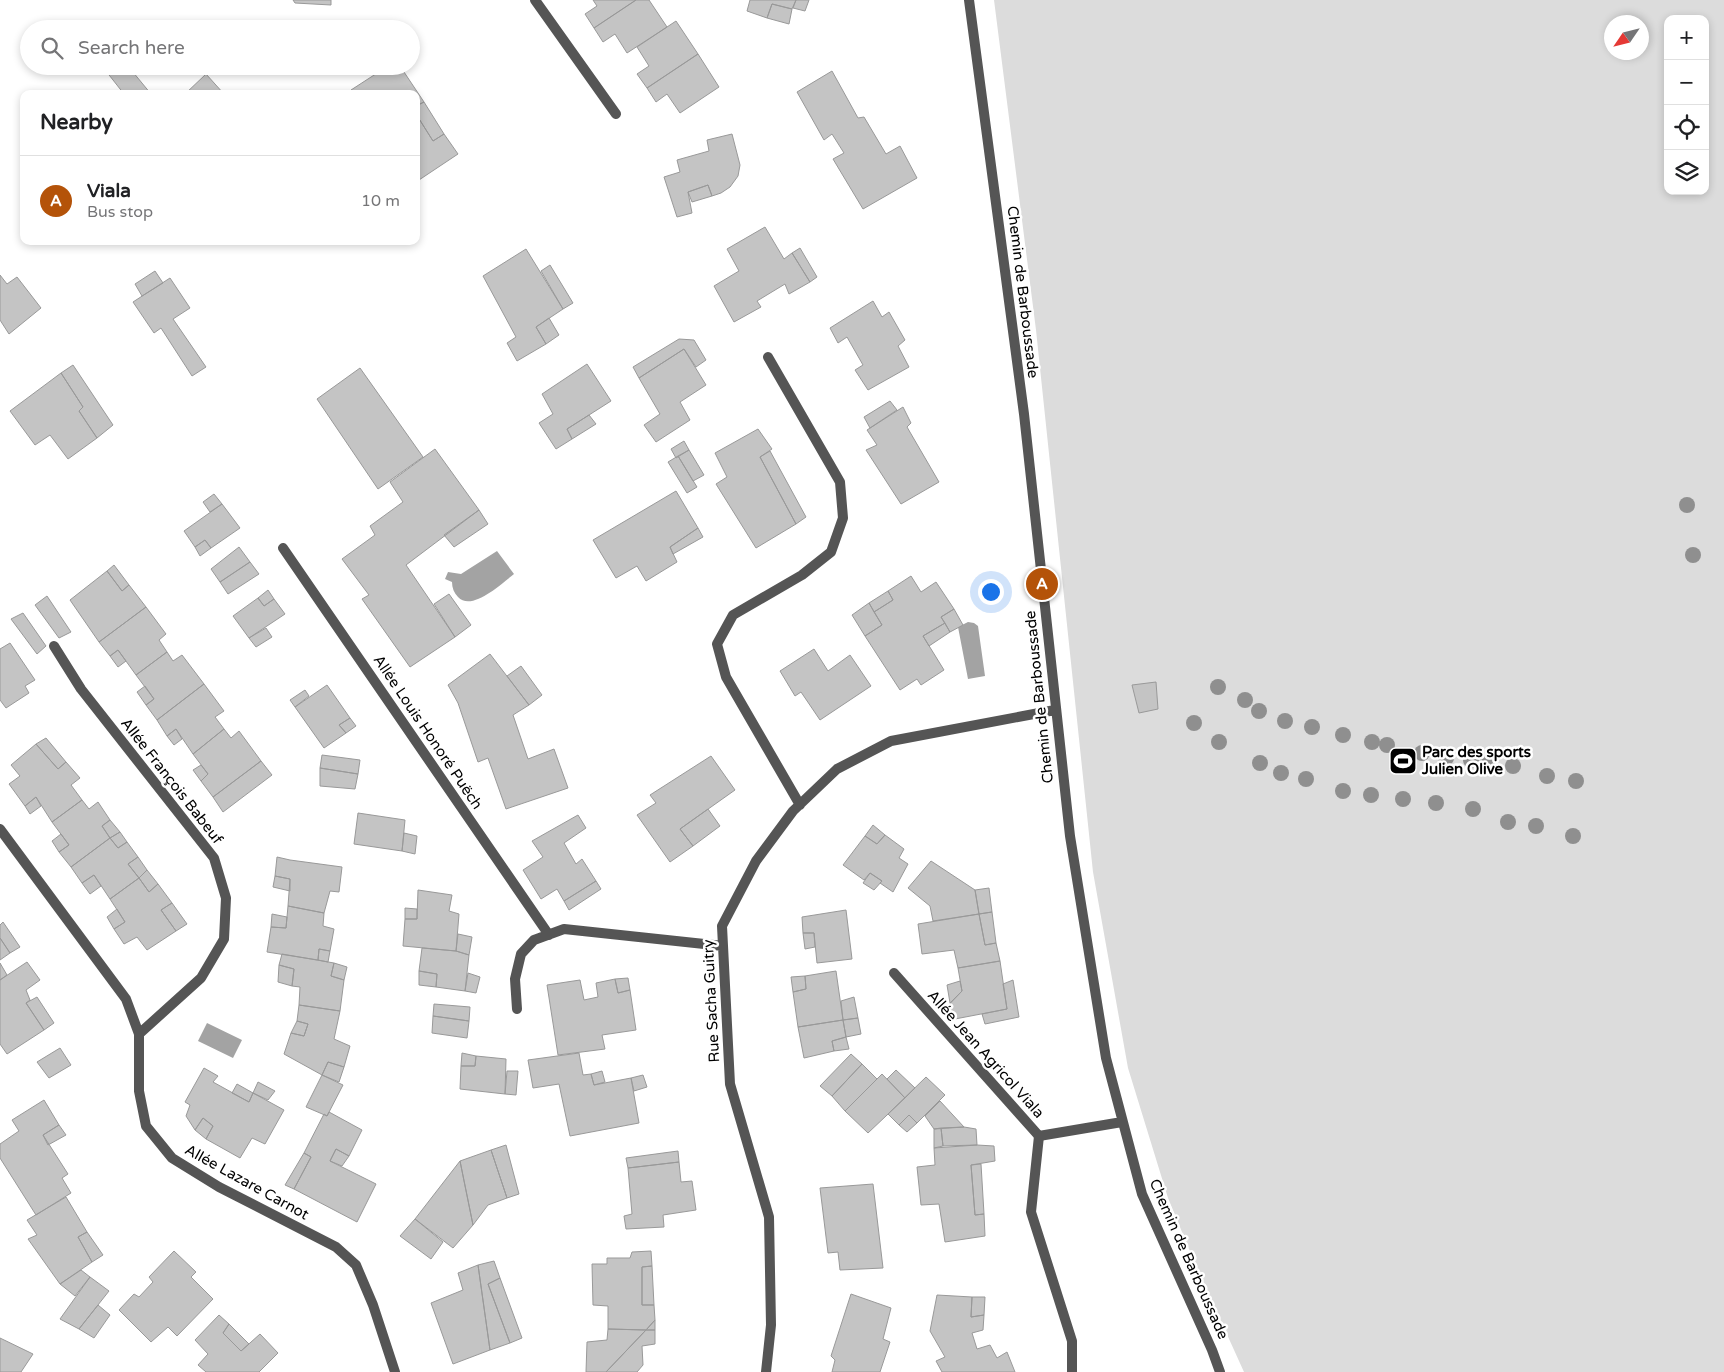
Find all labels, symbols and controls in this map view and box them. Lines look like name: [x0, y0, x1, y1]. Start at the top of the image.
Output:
north arrow: [1604, 15, 1649, 60]
map controls: [1664, 15, 1709, 195]
button: +: [1664, 15, 1709, 60]
search box: [20, 20, 420, 75]
icon: search: [38, 34, 66, 62]
text: Search here: [78, 37, 185, 59]
button: −: [1664, 60, 1709, 105]
button: locate: [1664, 105, 1709, 150]
text: Nearby: [40, 110, 113, 135]
button: layers: [1664, 150, 1709, 195]
text: Viala: [87, 180, 131, 202]
text: A: [50, 191, 62, 211]
text: 10 m: [361, 191, 400, 211]
text: Bus stop: [87, 202, 153, 222]
street label: Chemin de Barboussade: [1003, 205, 1043, 379]
pin: A: [1026, 565, 1058, 603]
your location: [978, 579, 1004, 605]
street label: Chemin de Barboussade: [1021, 610, 1057, 784]
street label: Allée Louis Honoré Puëch: [370, 651, 486, 813]
street label: Allée François Babeuf: [117, 714, 227, 848]
place label: Parc des sports Julien Olive: [1421, 743, 1531, 778]
sports icon: Parc des sports Julien Olive: [1388, 746, 1418, 776]
street label: Rue Sacha Guitry: [699, 939, 723, 1063]
street label: Allée Jean Agricol Viala: [924, 986, 1048, 1122]
street label: Allée Lazare Carnot: [182, 1140, 312, 1224]
street label: Chemin de Barboussade: [1145, 1176, 1233, 1342]

